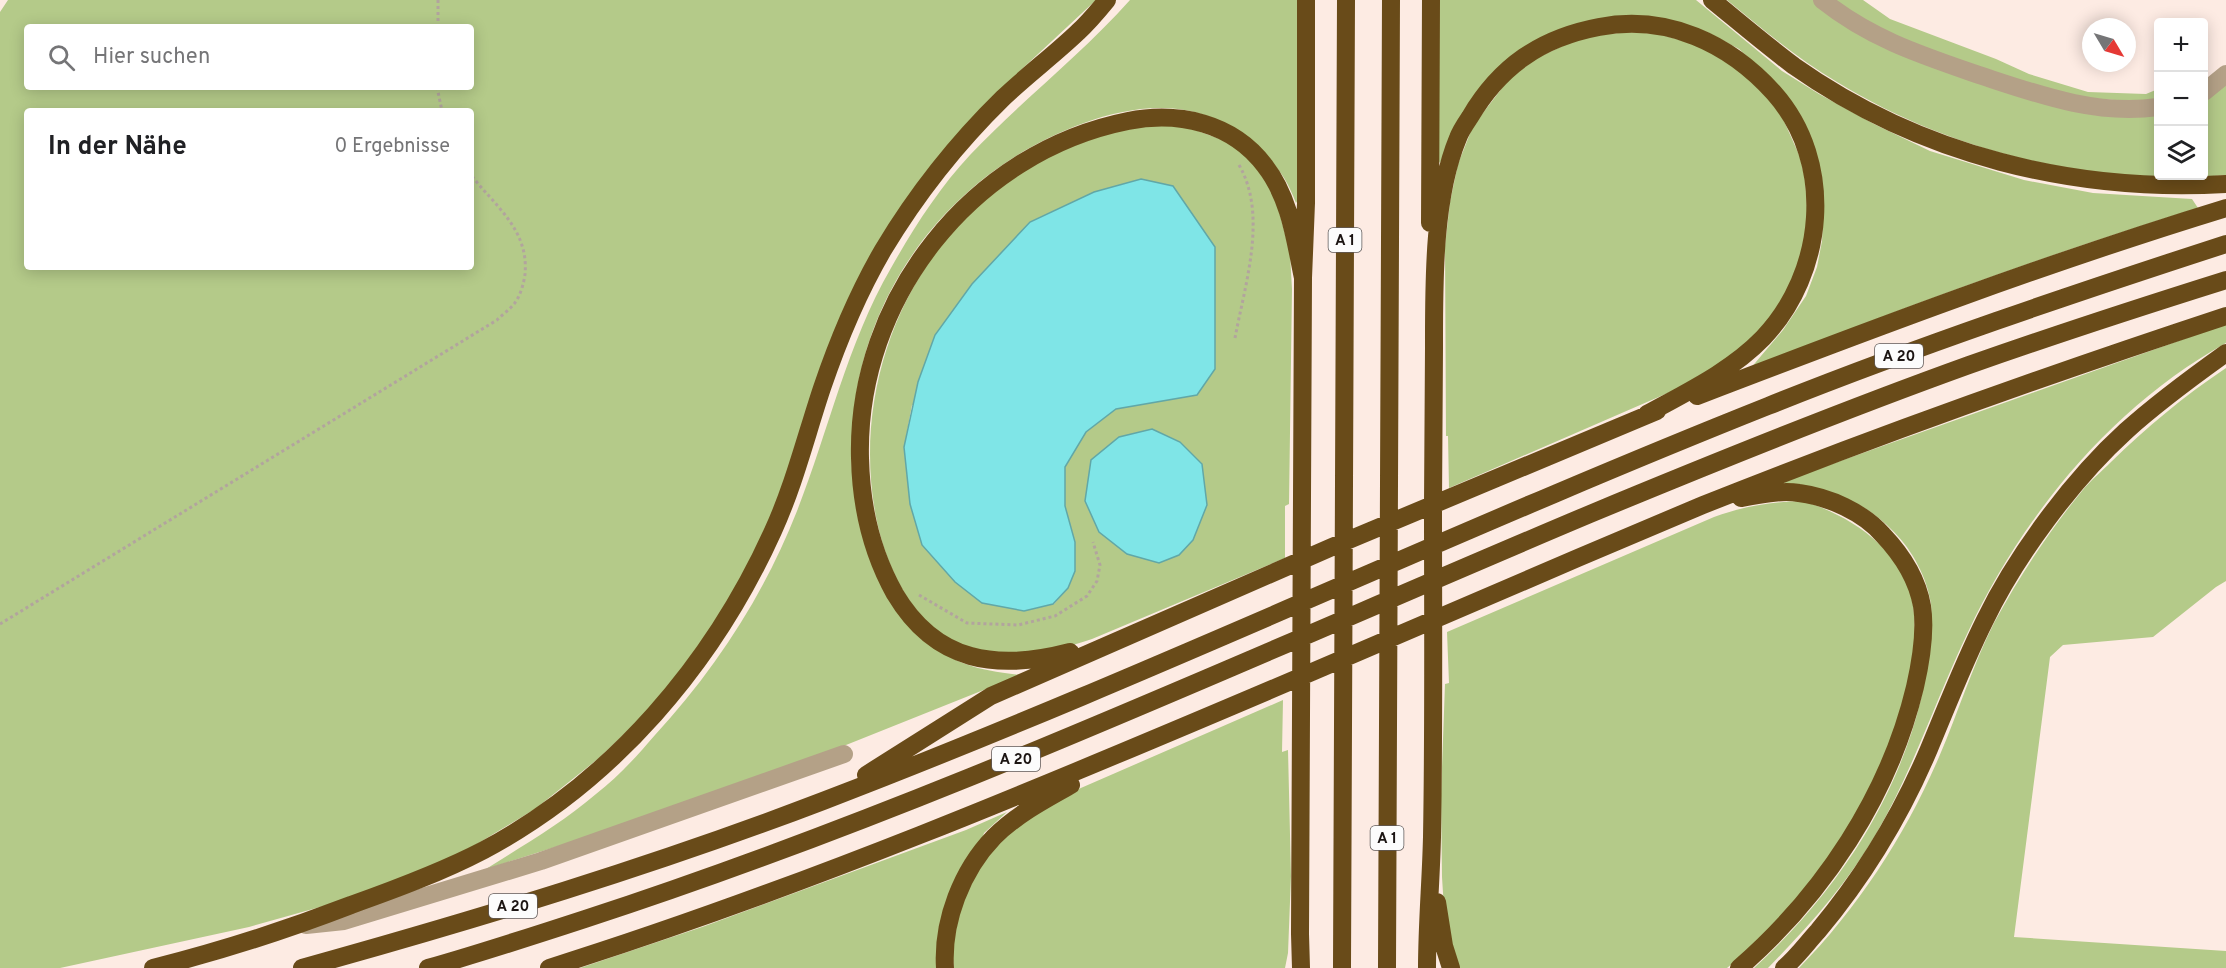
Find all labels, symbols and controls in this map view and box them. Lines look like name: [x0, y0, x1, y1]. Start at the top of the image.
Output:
north arrow: [2082, 18, 2136, 72]
map controls: [2154, 18, 2208, 180]
button: +: [2154, 18, 2208, 72]
search box: [24, 24, 474, 90]
icon: search: [45, 41, 78, 74]
text: Hier suchen: [93, 44, 210, 71]
button: −: [2154, 72, 2208, 126]
button: layers: [2154, 126, 2208, 180]
text: In der Nähe: [48, 131, 187, 164]
text: 0 Ergebnisse: [335, 134, 450, 160]
road number: A 1: [1328, 228, 1362, 252]
road number: A 20: [1875, 344, 1923, 368]
road number: A 20: [992, 747, 1040, 771]
road number: A 1: [1370, 826, 1404, 850]
road number: A 20: [489, 894, 537, 918]

